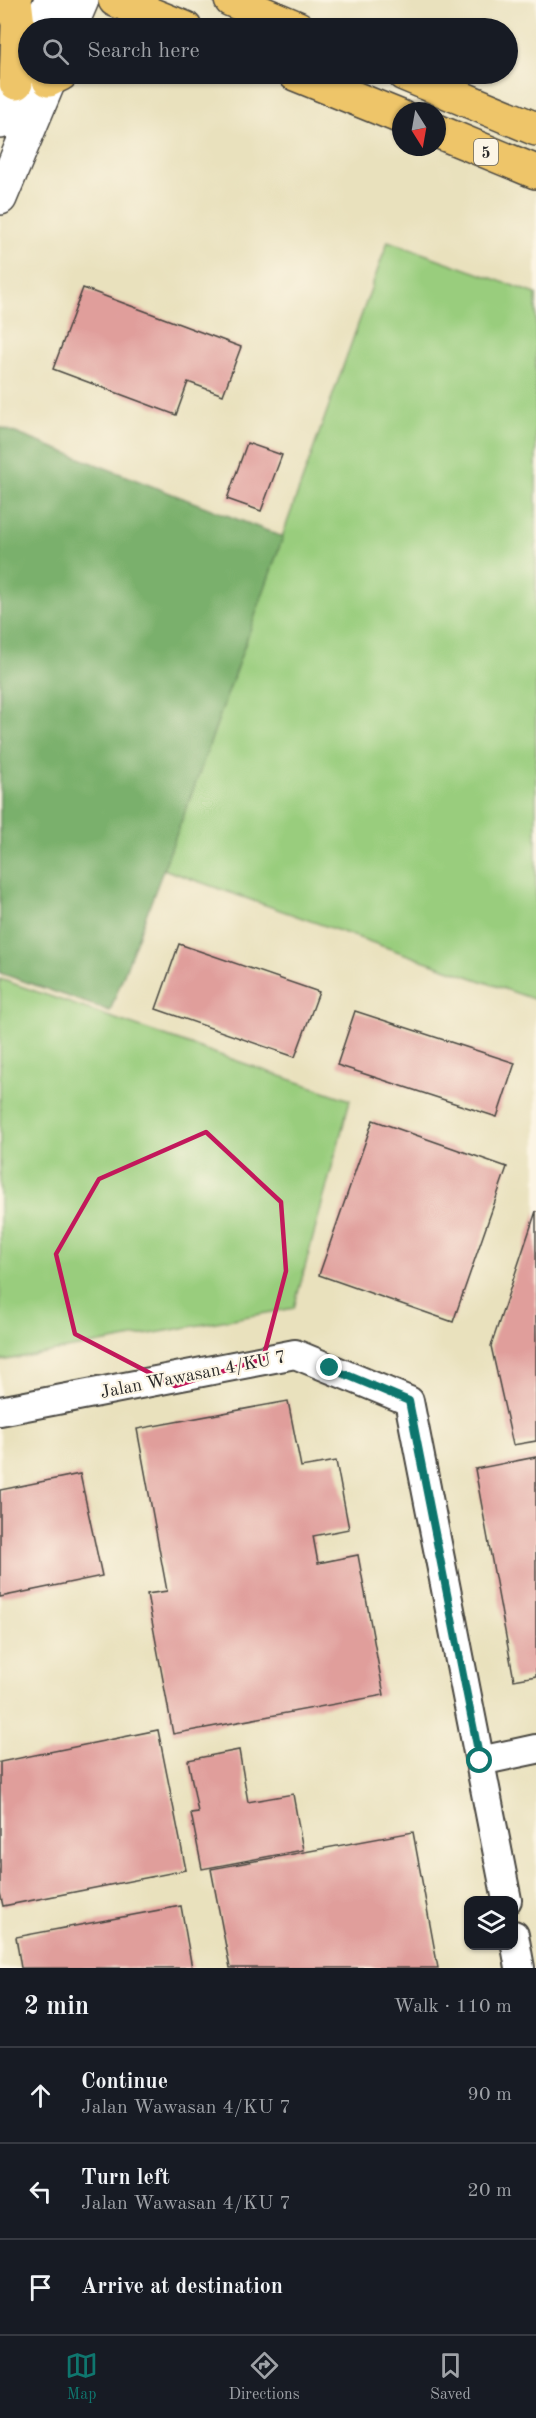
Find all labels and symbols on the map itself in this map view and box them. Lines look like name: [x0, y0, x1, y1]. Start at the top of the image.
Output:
north arrow: [392, 102, 446, 156]
road number: 5: [474, 139, 498, 165]
street label: Jalan Wawasan 4/KU 7: [99, 1348, 288, 1402]
route end: [316, 1354, 342, 1380]
route start: [466, 1747, 492, 1773]

